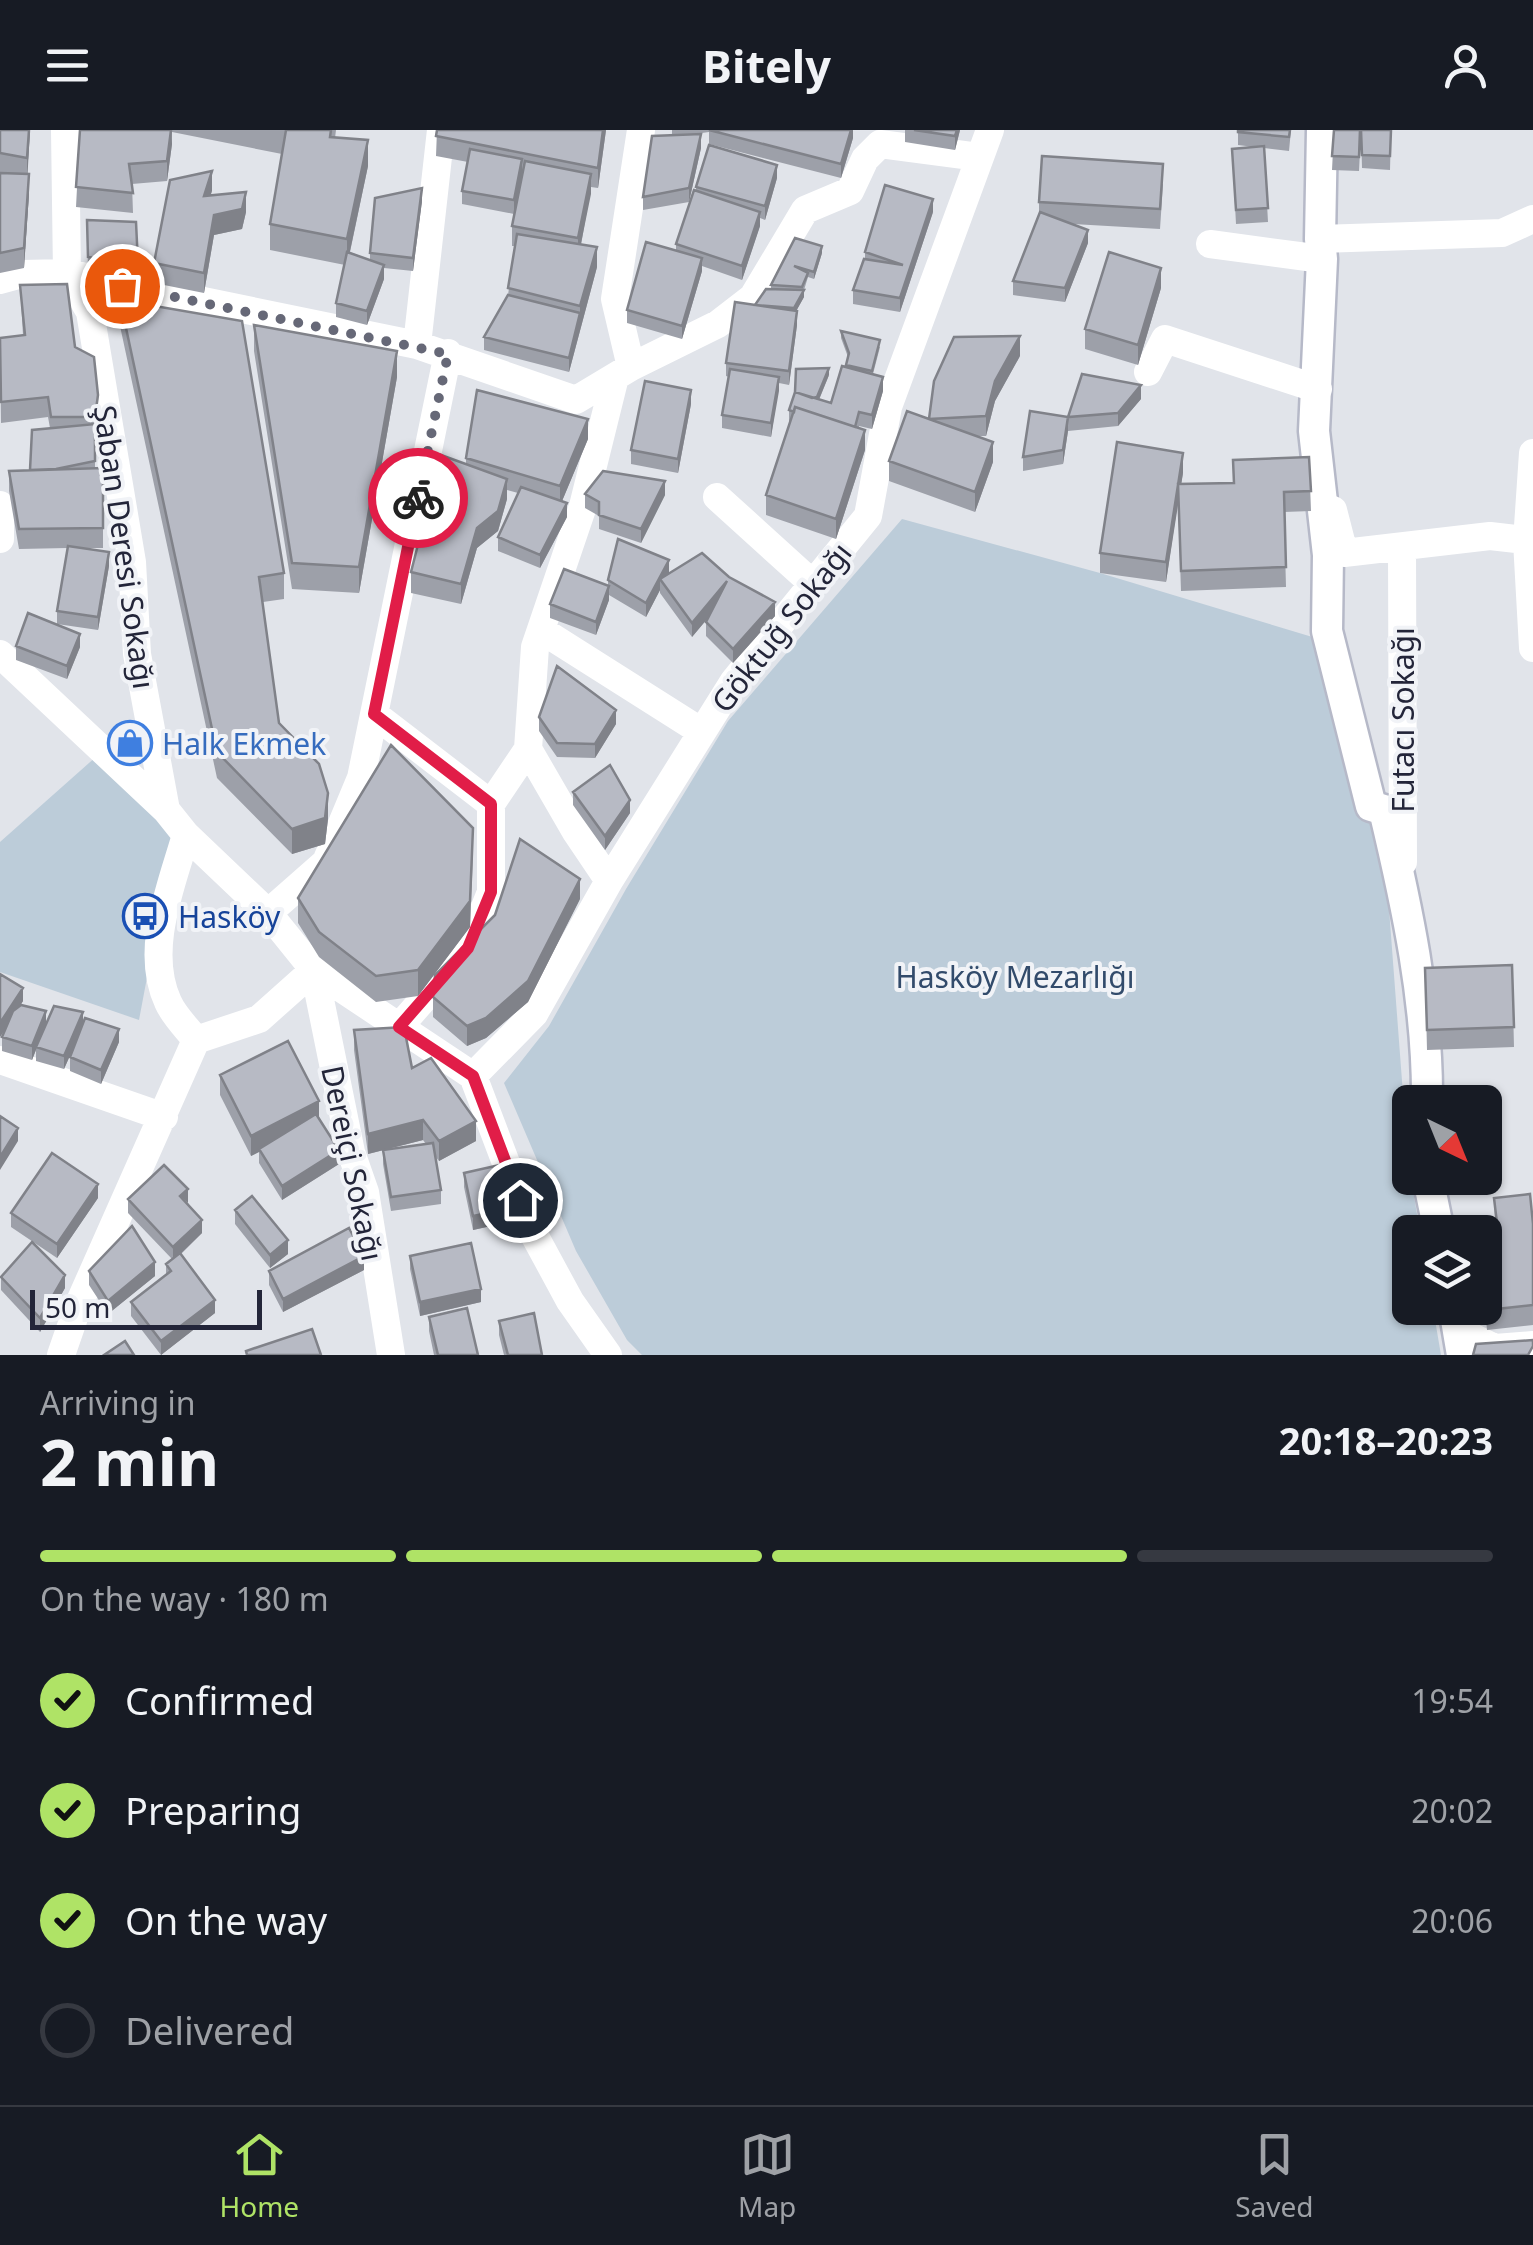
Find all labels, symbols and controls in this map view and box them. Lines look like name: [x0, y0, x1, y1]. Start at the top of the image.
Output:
text: Bitely: [702, 35, 831, 96]
icon: menu: [40, 38, 95, 93]
icon: person: [1438, 38, 1493, 93]
pin: [80, 244, 165, 329]
icon: bag: [95, 259, 150, 314]
street label: Şaban Deresi Sokağı: [85, 403, 165, 691]
courier: [368, 448, 468, 548]
icon: bike: [391, 471, 446, 526]
street label: Göktuğ Sokağı: [702, 533, 860, 721]
street label: Futacı Sokağı: [1382, 627, 1423, 813]
shop icon: Halk Ekmek: [107, 720, 153, 766]
place label: Halk Ekmek: [162, 723, 326, 764]
bus stop icon: Hasköy: [122, 893, 168, 939]
place label: Hasköy: [178, 896, 281, 937]
park label: Hasköy Mezarlığı: [896, 956, 1134, 997]
street label: Dereiçi Sokağı: [312, 1061, 394, 1265]
north arrow: [1392, 1085, 1502, 1195]
map controls: [1392, 1085, 1502, 1325]
pin: [478, 1158, 563, 1243]
icon: home: [493, 1173, 548, 1228]
button: layers: [1392, 1215, 1502, 1325]
scale bar: [30, 1285, 262, 1330]
text: 50 m: [45, 1288, 111, 1326]
text: Arriving in: [40, 1381, 195, 1424]
text: 20:18–20:23: [1279, 1414, 1493, 1466]
text: 2 min: [40, 1417, 219, 1505]
text: On the way · 180 m: [40, 1577, 329, 1620]
icon: check: [40, 1673, 95, 1728]
text: Confirmed: [125, 1674, 314, 1726]
text: 19:54: [1411, 1679, 1493, 1722]
icon: check: [40, 1783, 95, 1838]
text: Preparing: [125, 1784, 301, 1836]
text: 20:02: [1411, 1789, 1493, 1832]
icon: check: [40, 1893, 95, 1948]
text: On the way: [125, 1894, 327, 1946]
text: 20:06: [1411, 1899, 1493, 1942]
text: Delivered: [125, 2004, 294, 2056]
tab: Home: [219, 2127, 299, 2225]
tab: Map: [738, 2127, 796, 2225]
tab: Saved: [1235, 2127, 1314, 2225]

